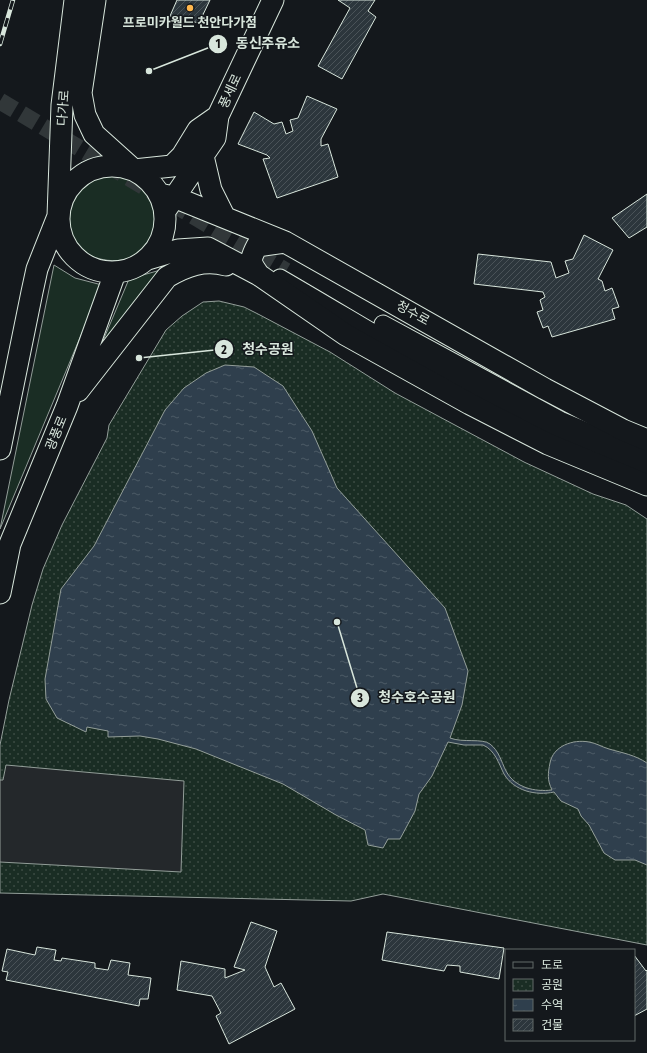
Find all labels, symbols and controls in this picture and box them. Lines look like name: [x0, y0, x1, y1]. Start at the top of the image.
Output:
marker: 프로미카월드 천안다가점: [185, 3, 195, 13]
place label: 프로미카월드 천안다가점: [123, 15, 257, 30]
callout: 동신주유소: [208, 31, 308, 57]
text: 동신주유소: [236, 35, 300, 52]
text: 1: [215, 37, 221, 51]
street label: 풍세로: [216, 72, 244, 110]
street label: 다가로: [54, 90, 72, 126]
street label: 청수로: [394, 298, 432, 328]
callout: 청수공원: [214, 336, 302, 362]
text: 청수공원: [242, 341, 294, 358]
text: 2: [220, 343, 227, 357]
street label: 광풍로: [42, 414, 70, 452]
callout: 청수호수공원: [350, 685, 463, 711]
text: 청수호수공원: [378, 689, 456, 706]
text: 3: [356, 691, 363, 705]
legend: [505, 949, 635, 1041]
text: 도로: [541, 958, 563, 972]
text: 공원: [541, 978, 563, 992]
text: 수역: [541, 998, 563, 1012]
text: 건물: [541, 1018, 563, 1032]

